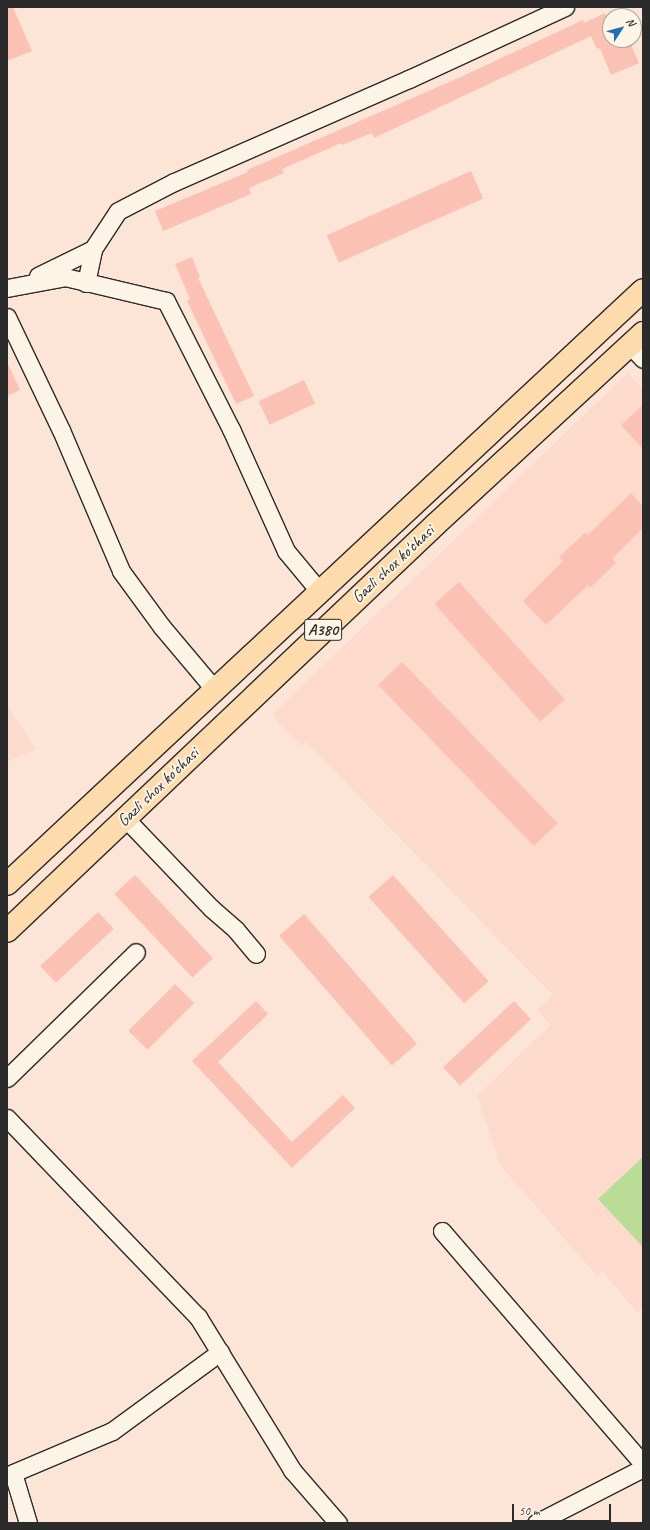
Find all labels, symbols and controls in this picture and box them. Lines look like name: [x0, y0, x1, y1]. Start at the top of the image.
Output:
north arrow: [602, 8, 642, 48]
text: N: [623, 15, 639, 28]
street label: Gazli shox ko'chasi: [348, 521, 438, 607]
road number: A380: [304, 616, 342, 644]
street label: Gazli shox ko'chasi: [113, 743, 203, 831]
scale bar: [514, 1496, 613, 1522]
text: 50 m: [519, 1503, 539, 1519]

